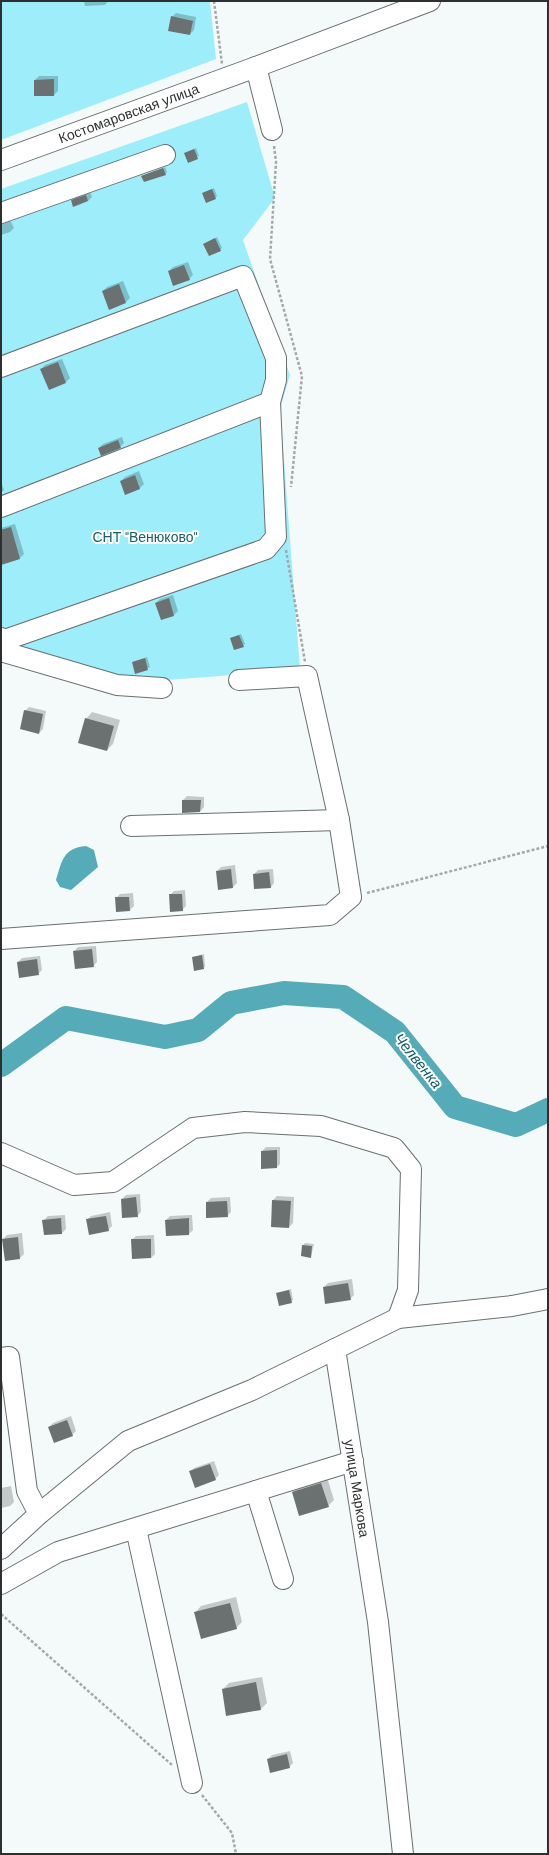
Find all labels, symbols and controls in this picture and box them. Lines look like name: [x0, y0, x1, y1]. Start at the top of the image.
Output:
street label: Костомаровская улица: [56, 79, 202, 147]
park label: СНТ "Венюково": [92, 528, 198, 546]
water label: Челвенка: [389, 1029, 447, 1093]
street label: улица Маркова: [340, 1438, 374, 1539]

